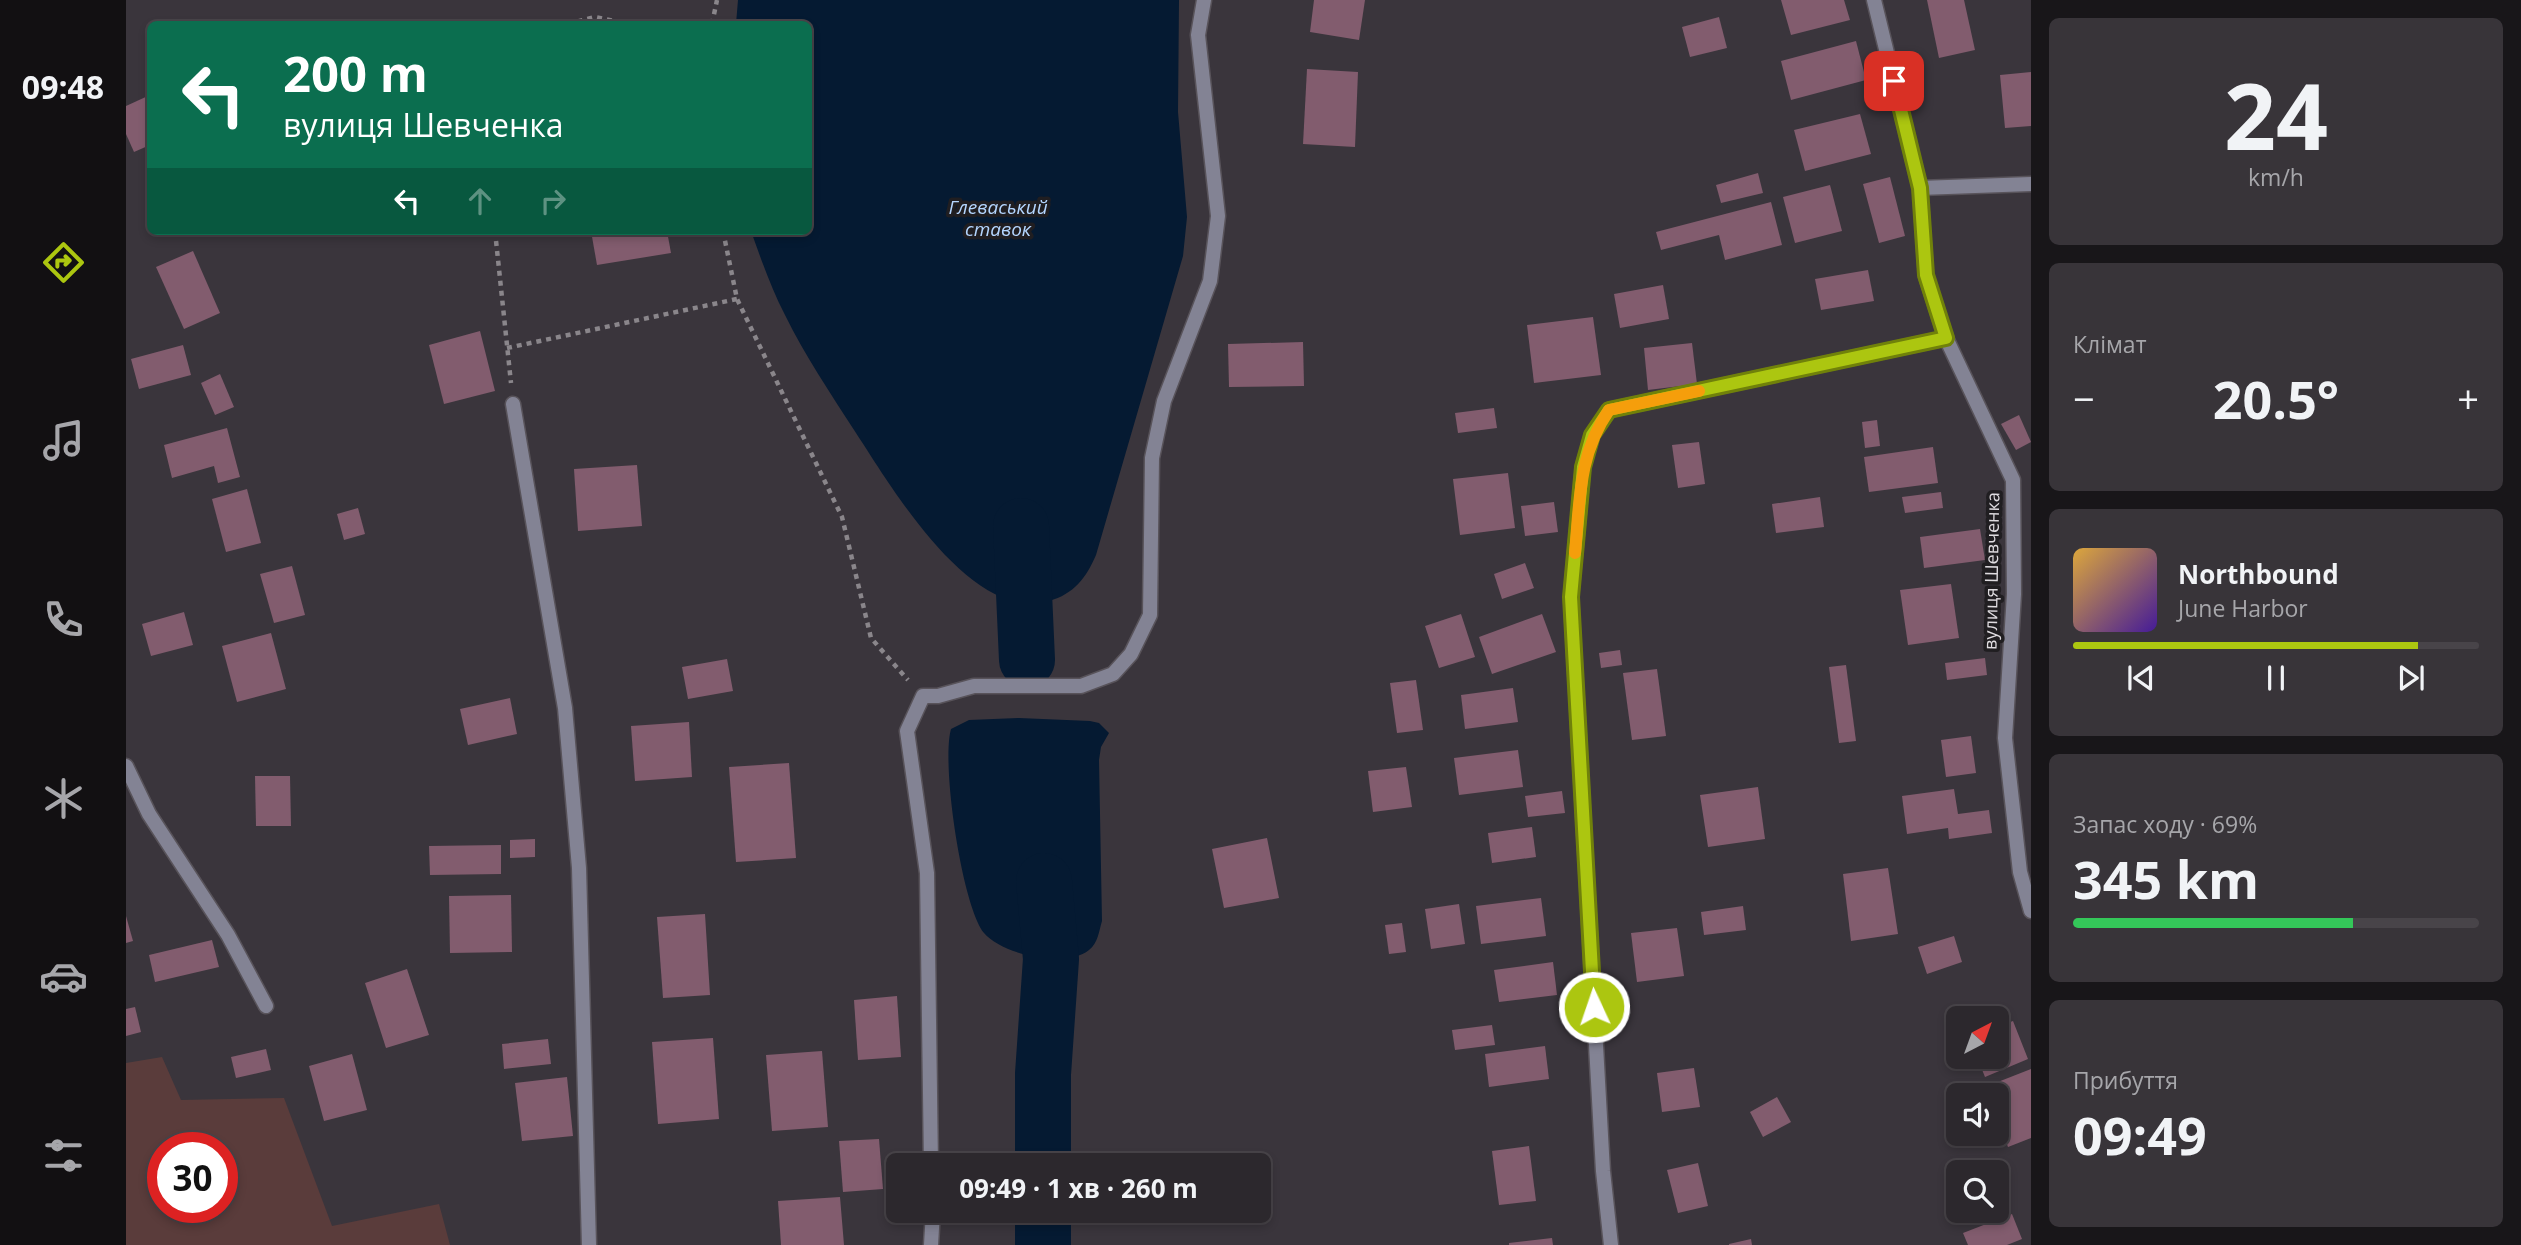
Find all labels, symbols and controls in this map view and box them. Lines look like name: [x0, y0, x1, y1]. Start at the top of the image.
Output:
text: 200 m: [283, 40, 428, 106]
icon: left: [168, 49, 259, 140]
pin: [1864, 51, 1924, 111]
text: 24: [2224, 53, 2328, 177]
icon: arrive: [1875, 62, 1913, 100]
text: 09:48: [22, 65, 104, 108]
text: вулиця Шевченка: [283, 103, 563, 146]
text: km/h: [2248, 161, 2304, 193]
icon: left: [388, 182, 426, 220]
icon: ahead: [461, 182, 499, 220]
icon: right: [534, 182, 572, 220]
water label: Глеваський ставок: [948, 194, 1048, 242]
icon: directions: [39, 238, 88, 287]
text: Клімат: [2073, 328, 2146, 360]
text: 20.5°: [2213, 363, 2339, 434]
text: −: [2073, 372, 2095, 424]
text: +: [2457, 372, 2479, 424]
icon: music: [39, 416, 88, 465]
street label: вулиця Шевченка: [1978, 492, 2004, 650]
text: Northbound: [2178, 556, 2339, 592]
text: June Harbor: [2178, 592, 2308, 624]
icon: phone: [39, 595, 88, 644]
icon: previous: [2122, 659, 2160, 697]
icon: pause: [2257, 659, 2295, 697]
icon: next: [2392, 659, 2430, 697]
icon: climate: [39, 774, 88, 823]
text: Запас ходу · 69%: [2073, 808, 2257, 840]
text: 345 km: [2073, 843, 2259, 914]
icon: car: [39, 952, 88, 1001]
position arrow: [1557, 970, 1631, 1044]
north arrow: [1946, 1006, 2009, 1069]
map controls: [1946, 1006, 2009, 1223]
text: Прибуття: [2073, 1064, 2178, 1096]
button: sound: [1946, 1083, 2009, 1146]
text: 09:49: [2073, 1099, 2207, 1170]
icon: filters: [39, 1131, 88, 1180]
speed limit sign: 30: [147, 1132, 238, 1223]
button: search: [1946, 1160, 2009, 1223]
text: 09:49 · 1 хв · 260 m: [959, 1170, 1198, 1206]

